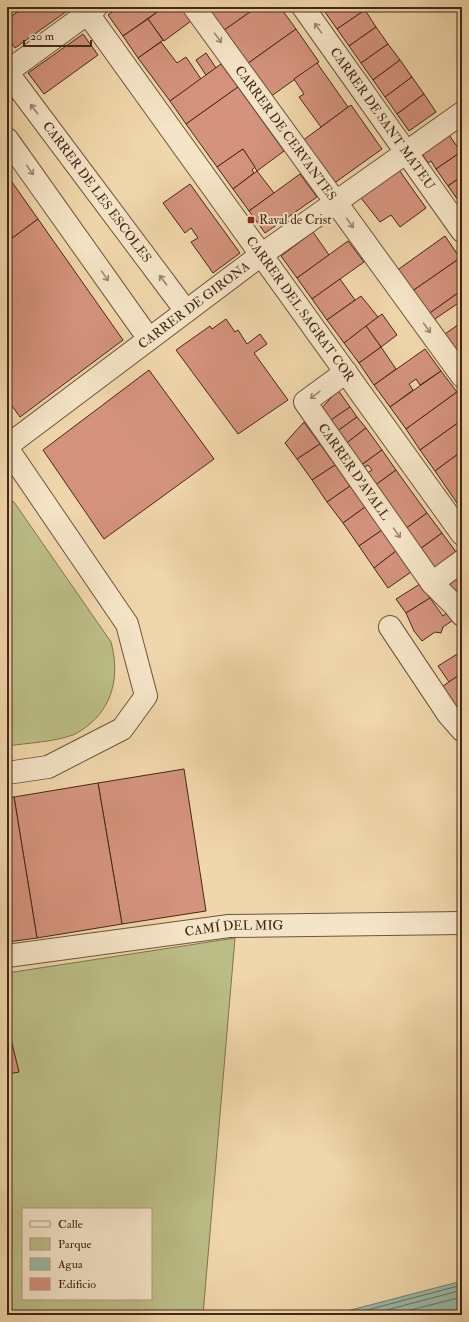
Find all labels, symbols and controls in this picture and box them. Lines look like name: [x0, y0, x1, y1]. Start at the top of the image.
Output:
scale bar: [24, 22, 91, 48]
one-way arrow: [314, 23, 322, 34]
text: 20 m: [30, 29, 55, 44]
one-way arrow: [213, 32, 222, 43]
street label: CARRER DE SANT MATEU: [326, 45, 438, 193]
street label: CARRER DE CERVANTES: [231, 63, 340, 204]
one-way arrow: [30, 103, 39, 114]
street label: CARRER DE LES ESCOLES: [39, 118, 155, 266]
one-way arrow: [26, 165, 34, 176]
place label: Raval de Crist: [259, 212, 331, 228]
marker: Raval de Crist: [246, 215, 256, 225]
one-way arrow: [346, 218, 355, 229]
street label: CARRER DEL SAGRAT COR: [243, 233, 358, 385]
street label: CARRER DE GIRONA: [135, 258, 254, 353]
one-way arrow: [101, 271, 109, 282]
one-way arrow: [158, 275, 167, 286]
one-way arrow: [423, 323, 431, 334]
one-way arrow: [309, 391, 320, 399]
street label: CARRER D'AVALL: [315, 420, 394, 524]
one-way arrow: [393, 527, 401, 538]
street label: CAMÍ DEL MIG: [184, 917, 284, 940]
legend: [22, 1208, 152, 1300]
text: Calle: [58, 1217, 83, 1232]
text: Parque: [58, 1237, 92, 1252]
text: Agua: [57, 1257, 84, 1272]
text: Edificio: [58, 1277, 96, 1292]

